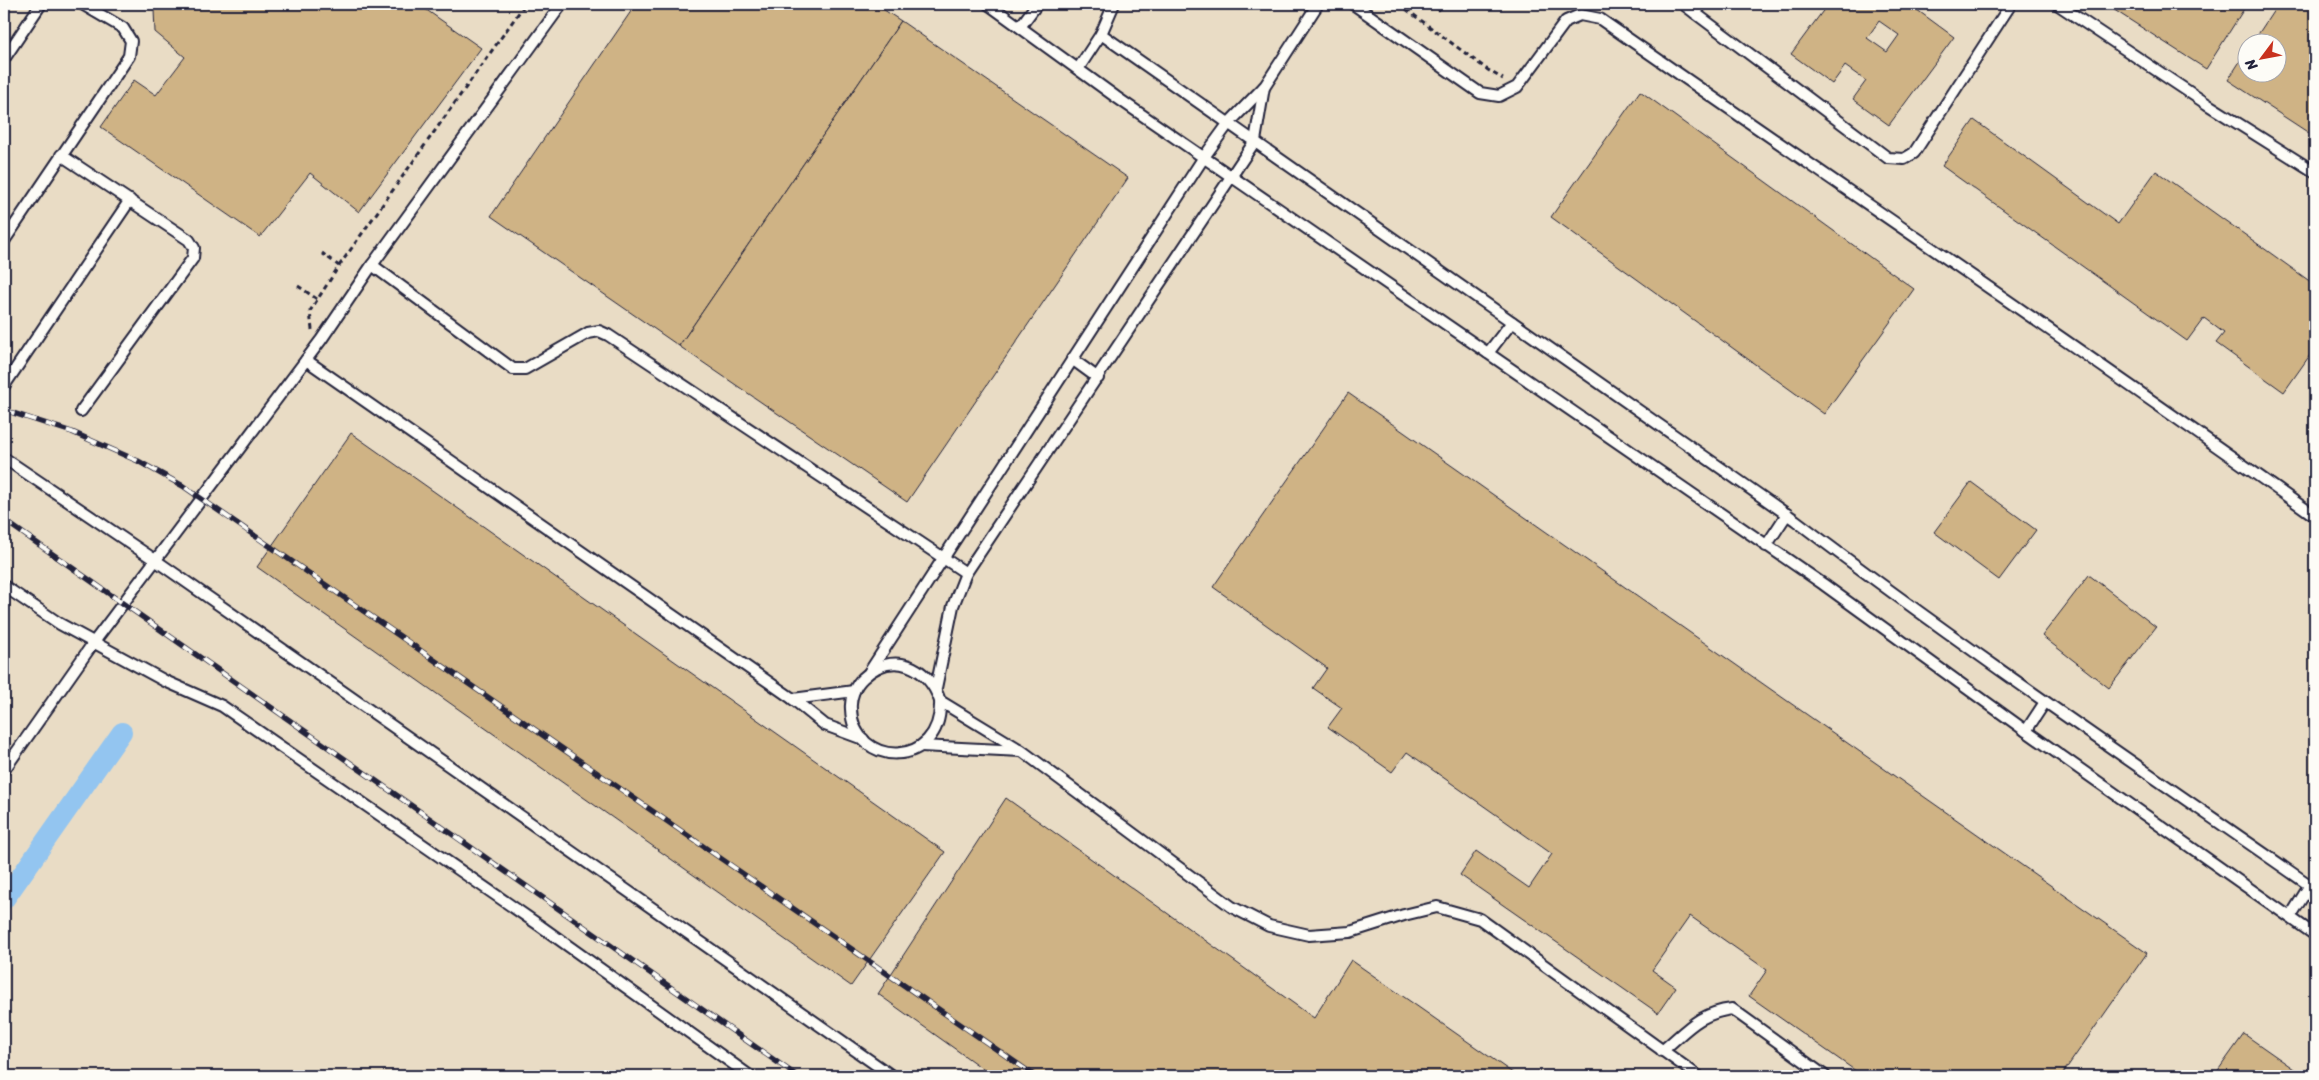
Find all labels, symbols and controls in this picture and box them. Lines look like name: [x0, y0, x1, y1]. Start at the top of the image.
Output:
north arrow: [2236, 32, 2286, 82]
text: N: [2238, 54, 2265, 76]

